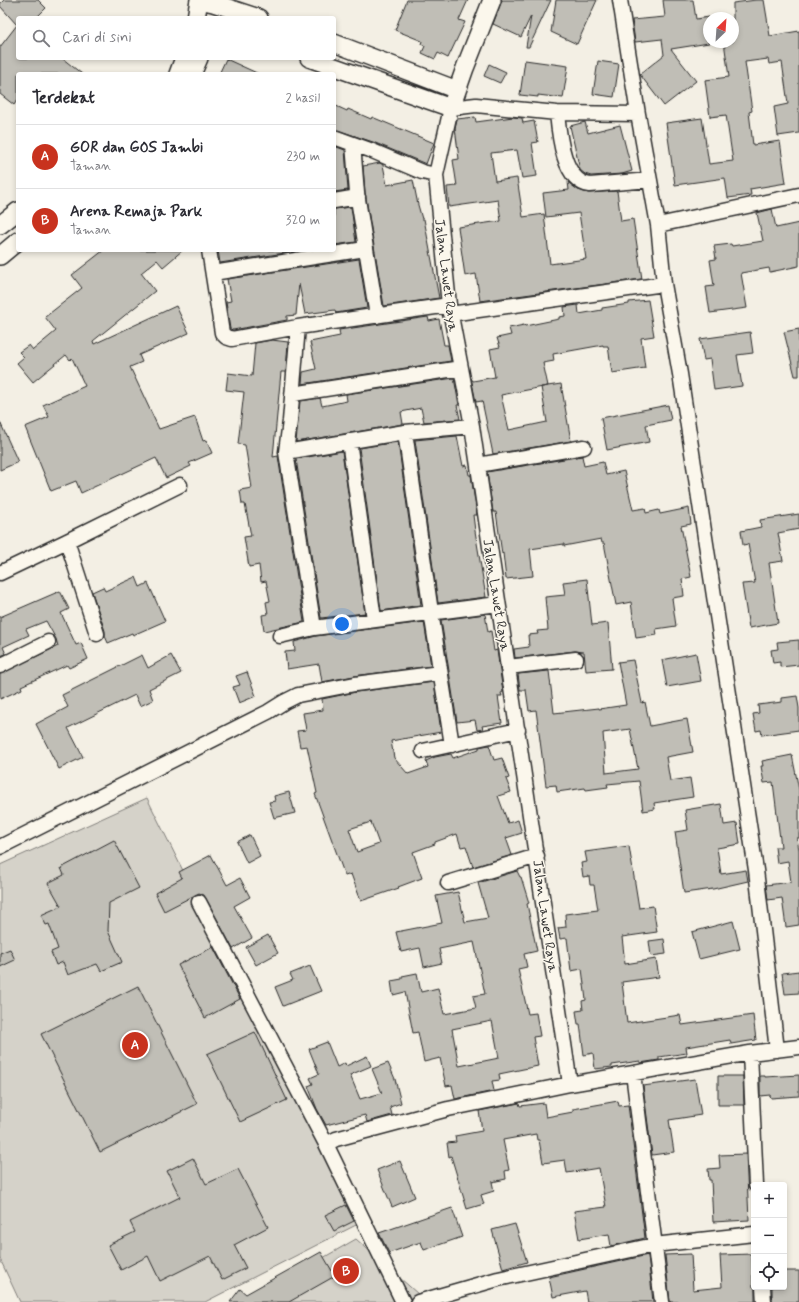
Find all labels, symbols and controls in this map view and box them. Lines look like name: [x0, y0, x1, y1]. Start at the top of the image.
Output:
north arrow: [703, 12, 739, 48]
search box: [16, 16, 336, 60]
icon: search: [30, 27, 52, 49]
text: Cari di sini: [62, 28, 132, 48]
text: Terdekat: [32, 87, 95, 109]
text: 2 hasil: [286, 90, 320, 107]
text: GOR dan GOS Jambi: [70, 138, 203, 158]
text: A: [41, 148, 49, 165]
text: 230 m: [286, 148, 320, 165]
text: Taman: [70, 158, 111, 175]
text: Arena Remaja Park: [70, 202, 202, 222]
text: B: [41, 212, 49, 229]
text: 320 m: [286, 212, 320, 229]
street label: Jalan Lawet Raya: [430, 218, 462, 333]
text: Taman: [70, 222, 111, 239]
street label: Jalan Lawet Raya: [478, 538, 514, 653]
your location: [332, 614, 352, 634]
street label: Jalan Lawet Raya: [528, 859, 562, 974]
pin: A: [122, 1030, 148, 1060]
map controls: [751, 1182, 787, 1290]
button: +: [751, 1182, 787, 1218]
button: −: [751, 1218, 787, 1254]
button: locate: [751, 1254, 787, 1290]
pin: B: [333, 1256, 359, 1286]

